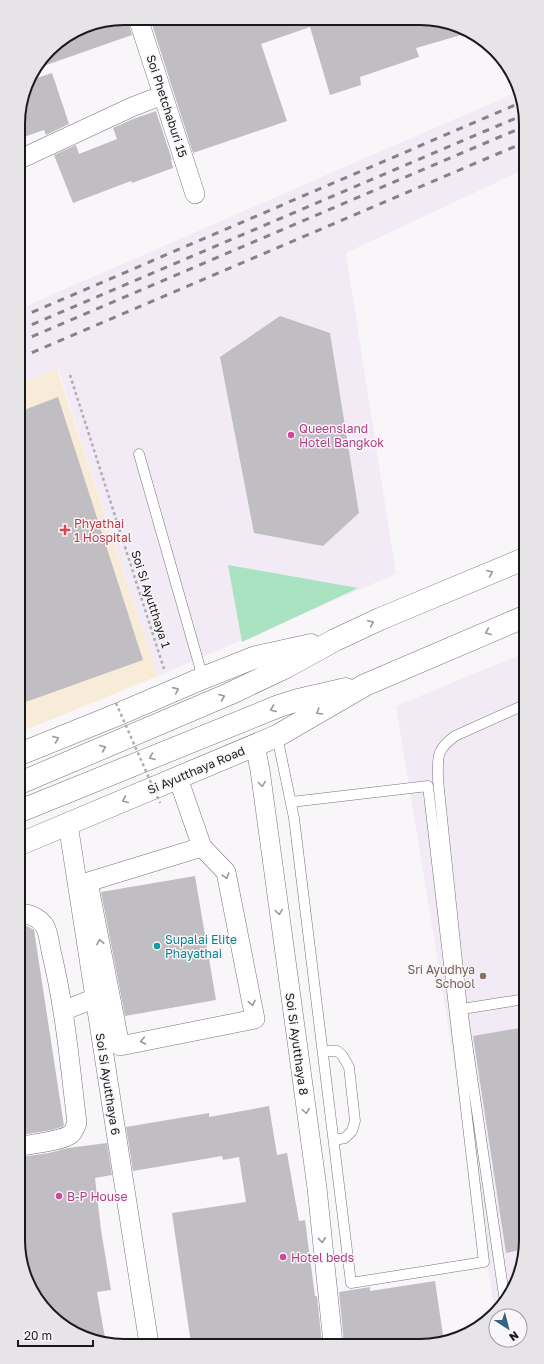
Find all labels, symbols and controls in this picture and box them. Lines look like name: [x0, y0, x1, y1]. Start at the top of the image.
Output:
street label: Soi Phetchaburi 15: [143, 53, 191, 159]
place label: Queensland Hotel Bangkok: [299, 421, 384, 450]
marker: Queensland Hotel Bangkok: [286, 430, 296, 440]
place label: Phyathai 1 Hospital: [74, 516, 132, 545]
marker: Phyathai 1 Hospital: [59, 524, 71, 536]
street label: Soi Si Ayutthaya 1: [128, 548, 174, 650]
one-way arrow: [487, 570, 494, 578]
one-way arrow: [366, 620, 374, 628]
one-way arrow: [485, 627, 493, 635]
one-way arrow: [172, 687, 180, 695]
one-way arrow: [218, 694, 226, 702]
one-way arrow: [270, 704, 278, 712]
one-way arrow: [316, 708, 323, 715]
one-way arrow: [53, 736, 60, 744]
street label: Si Ayutthaya Road: [145, 743, 247, 797]
one-way arrow: [98, 745, 106, 753]
one-way arrow: [149, 752, 157, 760]
one-way arrow: [257, 781, 266, 787]
one-way arrow: [121, 796, 128, 804]
one-way arrow: [221, 873, 230, 880]
one-way arrow: [274, 909, 283, 916]
place label: Supalai Elite Phayathai: [165, 932, 237, 961]
one-way arrow: [96, 938, 104, 945]
marker: Supalai Elite Phayathai: [152, 941, 162, 951]
place label: Sri Ayudhya School: [407, 962, 475, 991]
marker: Sri Ayudhya School: [478, 971, 488, 981]
street label: Soi Si Ayutthaya 8: [282, 992, 312, 1096]
one-way arrow: [247, 1000, 255, 1006]
street label: Soi Si Ayutthaya 6: [93, 1032, 123, 1136]
one-way arrow: [140, 1037, 146, 1045]
one-way arrow: [301, 1108, 310, 1114]
place label: B-P House: [67, 1189, 127, 1204]
marker: B-P House: [54, 1191, 64, 1201]
one-way arrow: [317, 1237, 326, 1243]
place label: Hotel beds: [291, 1250, 354, 1265]
marker: Hotel beds: [278, 1252, 288, 1262]
north arrow: [488, 1308, 528, 1348]
scale bar: [18, 1322, 93, 1348]
text: 20 m: [24, 1328, 52, 1343]
text: N: [507, 1329, 521, 1344]

